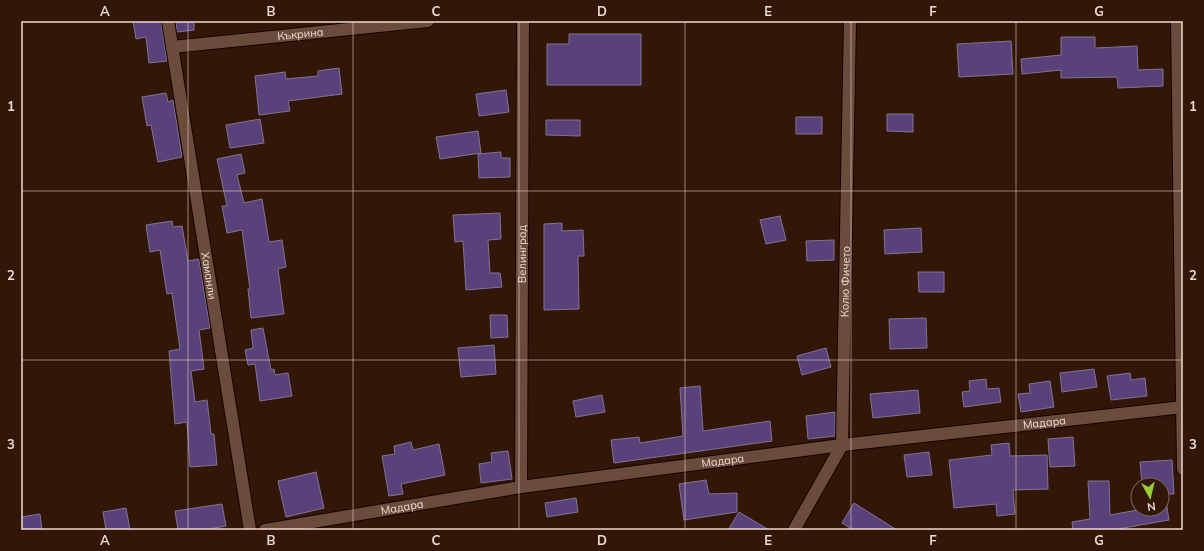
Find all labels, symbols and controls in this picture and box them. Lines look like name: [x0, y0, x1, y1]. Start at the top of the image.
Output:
text: A: [100, 3, 110, 19]
text: B: [267, 3, 276, 19]
text: C: [432, 3, 441, 19]
text: D: [597, 3, 607, 19]
text: E: [764, 3, 772, 19]
text: F: [929, 3, 937, 19]
text: G: [1094, 3, 1104, 19]
street label: Къкрина: [277, 25, 324, 43]
text: 1: [7, 98, 15, 114]
text: 1: [1189, 98, 1197, 114]
street label: Велинград: [515, 225, 529, 283]
street label: Колю Фичето: [837, 246, 853, 317]
street label: Хаманли: [198, 251, 220, 300]
text: 2: [7, 267, 15, 283]
text: 2: [1189, 267, 1197, 283]
street label: Мадара: [1022, 413, 1067, 432]
text: 3: [7, 436, 15, 452]
text: 3: [1189, 436, 1197, 452]
street label: Мадара: [700, 451, 745, 470]
north arrow: [1130, 477, 1170, 517]
street label: Мадара: [380, 497, 424, 517]
text: N: [1146, 499, 1156, 514]
text: A: [100, 532, 110, 548]
text: B: [267, 532, 276, 548]
text: C: [432, 532, 441, 548]
text: D: [597, 532, 607, 548]
text: E: [764, 532, 772, 548]
text: F: [929, 532, 937, 548]
text: G: [1094, 532, 1104, 548]

